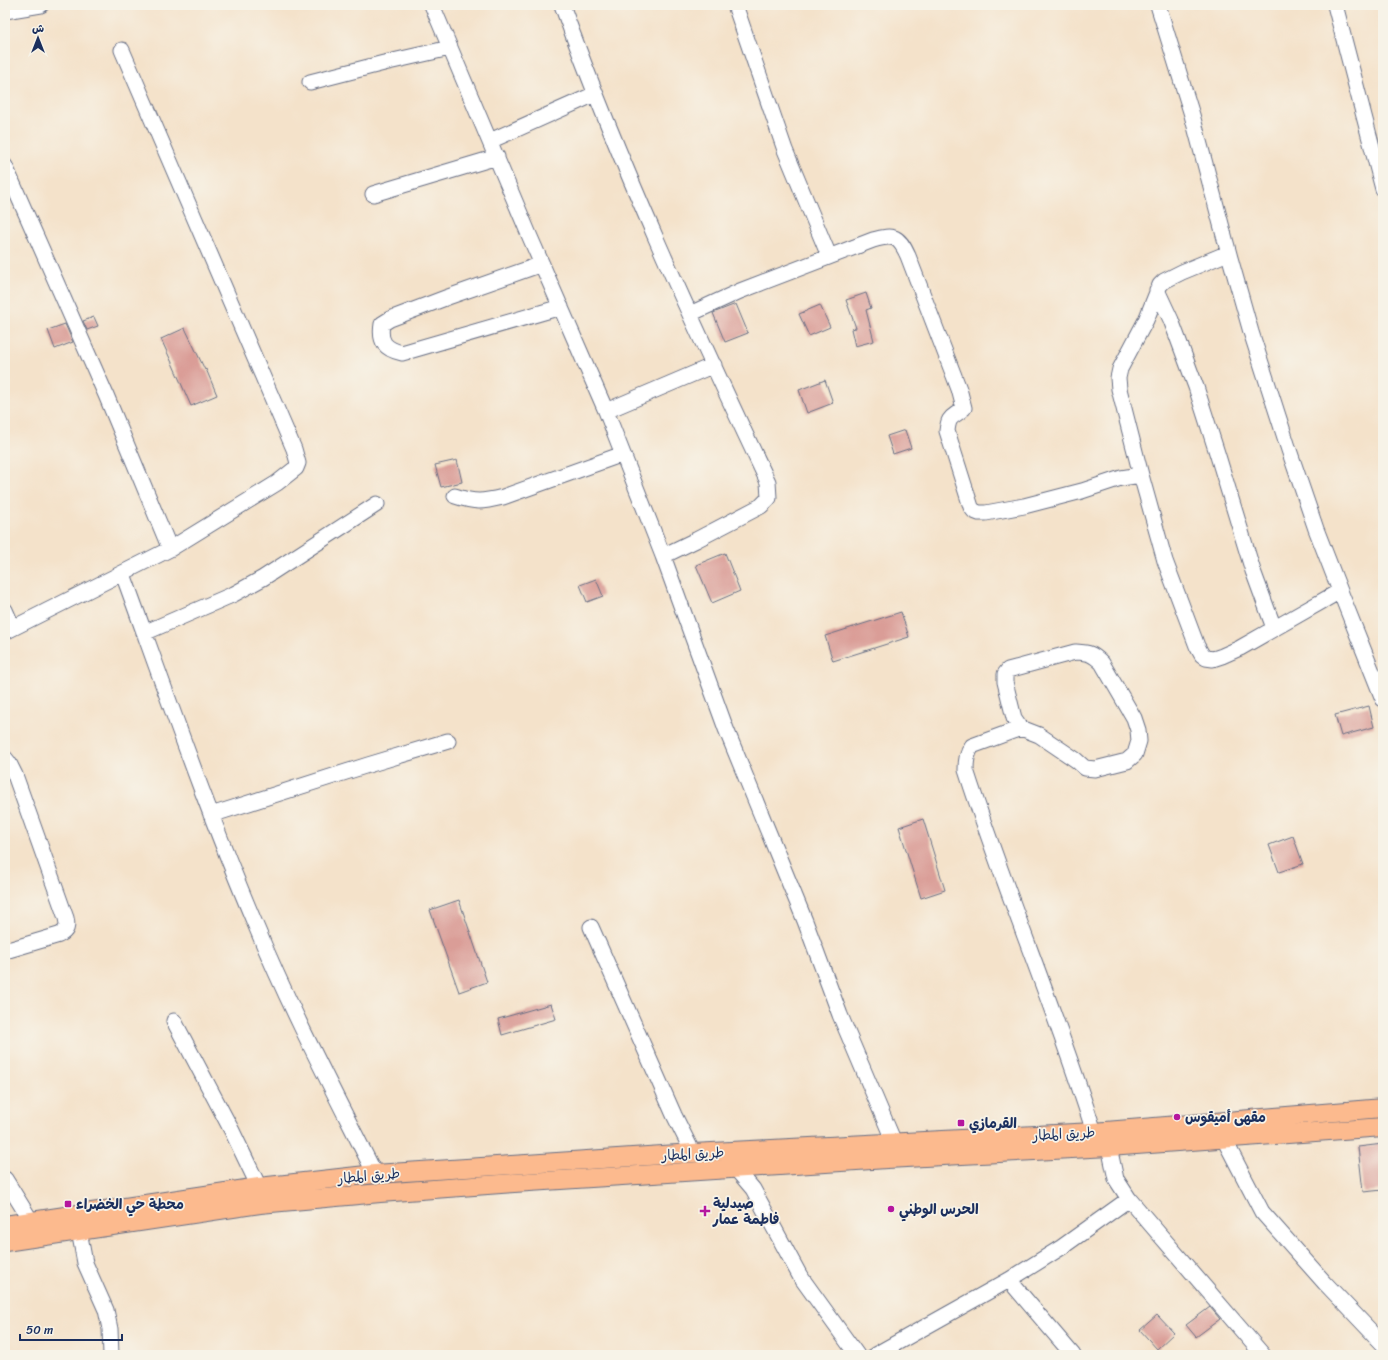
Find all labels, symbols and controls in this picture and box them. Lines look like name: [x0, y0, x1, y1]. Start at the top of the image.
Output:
north arrow: [18, 18, 58, 58]
text: ش: [32, 19, 44, 38]
place label: مقهى أميقوس: [1185, 1105, 1266, 1130]
place label: القرمازي: [969, 1111, 1017, 1136]
marker: مقهى أميقوس: [1172, 1112, 1182, 1122]
marker: القرمازي: [956, 1118, 966, 1128]
street label: طريق المطار: [1031, 1120, 1096, 1148]
street label: طريق المطار: [660, 1140, 725, 1168]
street label: طريق المطار: [336, 1161, 401, 1191]
place label: صيدلية فاطمة عمار: [712, 1191, 779, 1232]
place label: محطة حي الخضراء: [76, 1192, 184, 1217]
place label: الحرس الوطني: [899, 1197, 979, 1222]
marker: محطة حي الخضراء: [63, 1199, 73, 1209]
marker: الحرس الوطني: [886, 1204, 896, 1214]
marker: صيدلية فاطمة عمار: [700, 1206, 710, 1216]
scale bar: [20, 1316, 122, 1342]
text: 50 m: [26, 1319, 53, 1341]

